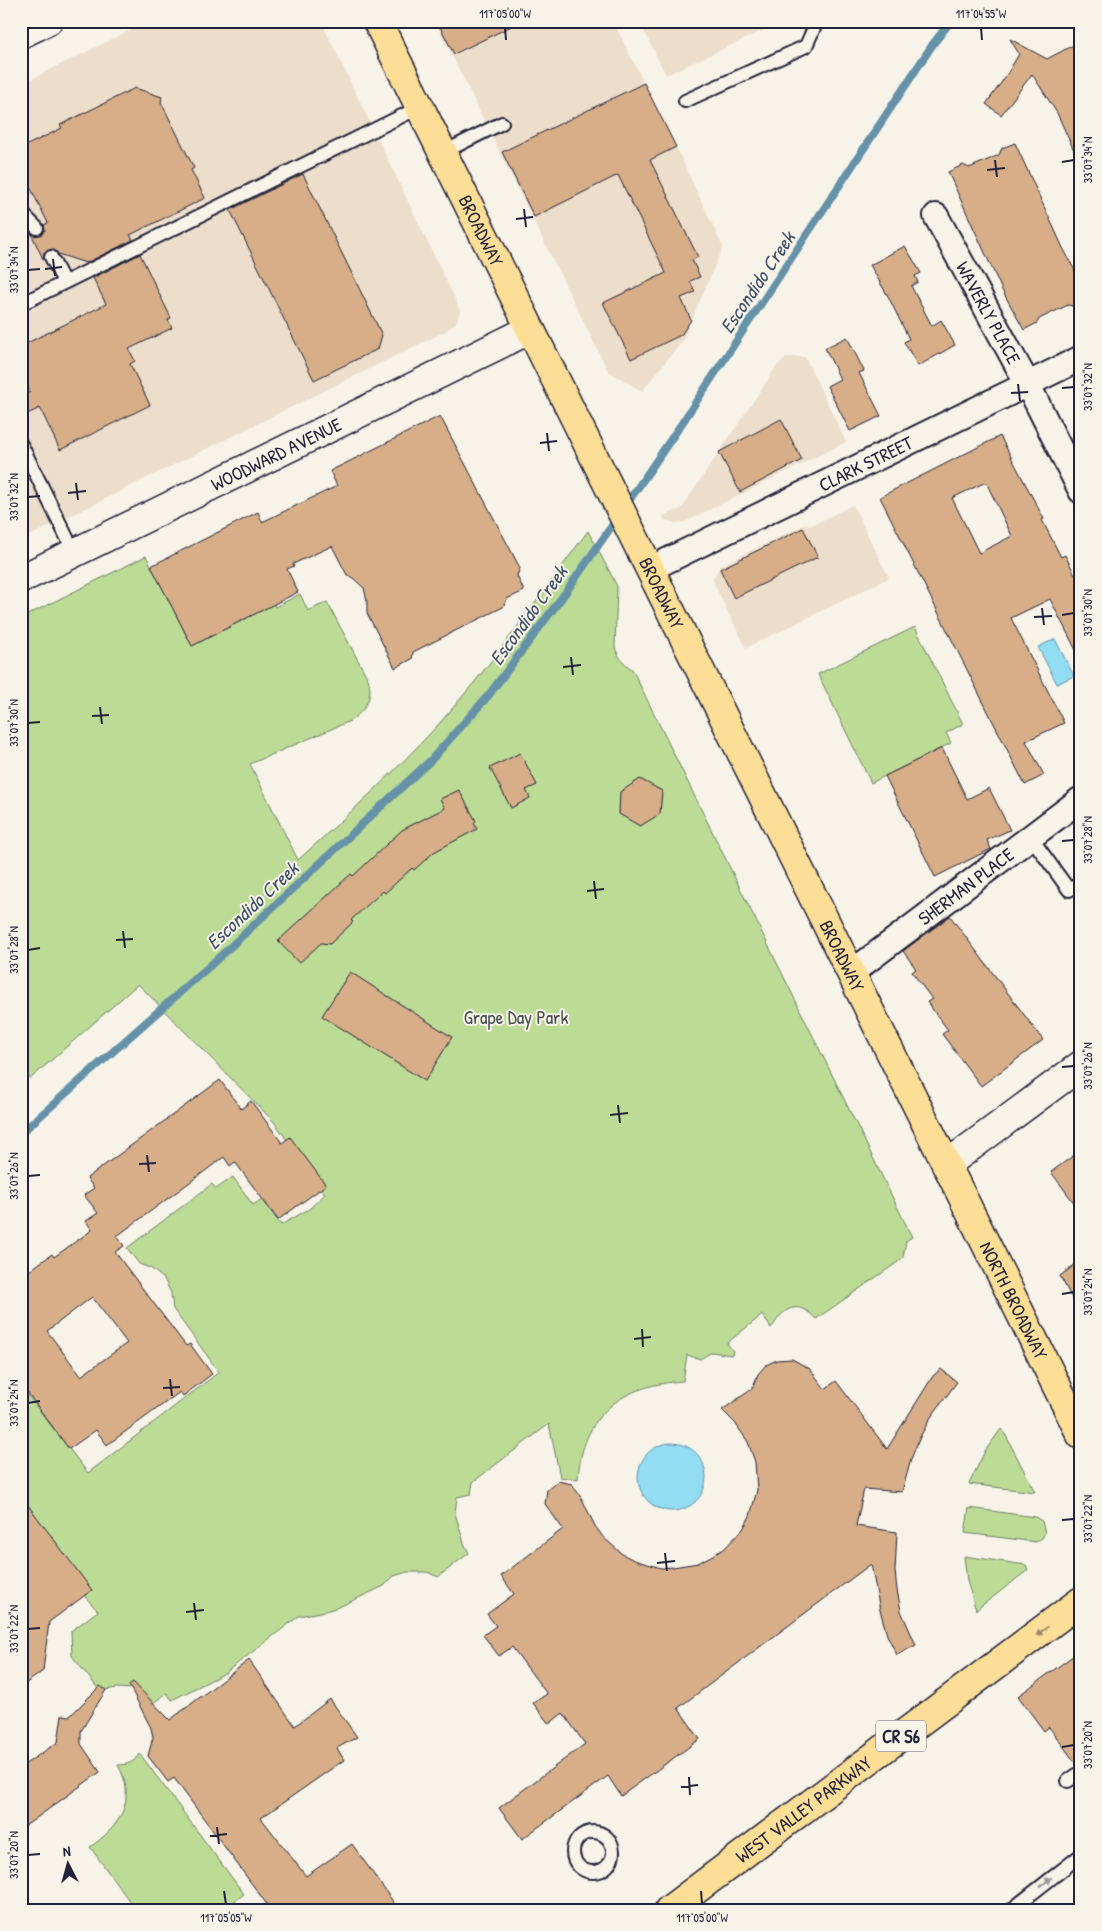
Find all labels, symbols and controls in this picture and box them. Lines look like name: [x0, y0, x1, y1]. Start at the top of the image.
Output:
text: 117°05'00"W: [479, 5, 531, 22]
text: 117°04'55"W: [956, 5, 1007, 22]
text: 33°07'34"N: [1079, 137, 1096, 183]
street label: BROADWAY: [453, 190, 510, 271]
water label: Escondido Creek: [713, 225, 802, 338]
text: 33°07'34"N: [5, 247, 22, 293]
street label: WAVERLY PLACE: [950, 257, 1027, 369]
text: 33°07'32"N: [1079, 363, 1096, 411]
street label: WOODWARD AVENUE: [206, 411, 346, 497]
street label: CLARK STREET: [814, 429, 918, 498]
text: 33°07'32"N: [5, 473, 22, 521]
street label: BROADWAY: [633, 553, 691, 634]
water label: Escondido Creek: [483, 558, 574, 670]
text: 33°07'30"N: [1079, 589, 1096, 637]
text: 33°07'30"N: [5, 699, 22, 747]
text: 33°07'28"N: [1079, 816, 1096, 864]
street label: SHERMAN PLACE: [913, 841, 1020, 931]
water label: Escondido Creek: [200, 854, 305, 955]
street label: BROADWAY: [814, 916, 871, 996]
text: 33°07'28"N: [5, 926, 22, 974]
park label: Grape Day Park: [464, 1004, 568, 1030]
text: 33°07'26"N: [1079, 1042, 1096, 1090]
text: 33°07'26"N: [5, 1152, 22, 1200]
street label: NORTH BROADWAY: [974, 1237, 1054, 1364]
text: 33°07'24"N: [1079, 1269, 1096, 1315]
text: 33°07'24"N: [5, 1380, 22, 1426]
text: 33°07'22"N: [1079, 1495, 1096, 1543]
text: 33°07'22"N: [5, 1605, 22, 1653]
one-way arrow: [1036, 1625, 1049, 1636]
road number: CR S6: [876, 1720, 926, 1752]
text: 33°07'20"N: [1079, 1721, 1096, 1769]
street label: WEST VALLEY PARKWAY: [730, 1749, 877, 1869]
text: 33°07'20"N: [5, 1831, 22, 1879]
north arrow: [42, 1838, 92, 1888]
text: N: [62, 1841, 72, 1860]
one-way arrow: [1039, 1877, 1052, 1888]
text: 117°05'05"W: [200, 1909, 252, 1926]
text: 117°05'00"W: [676, 1909, 728, 1926]

